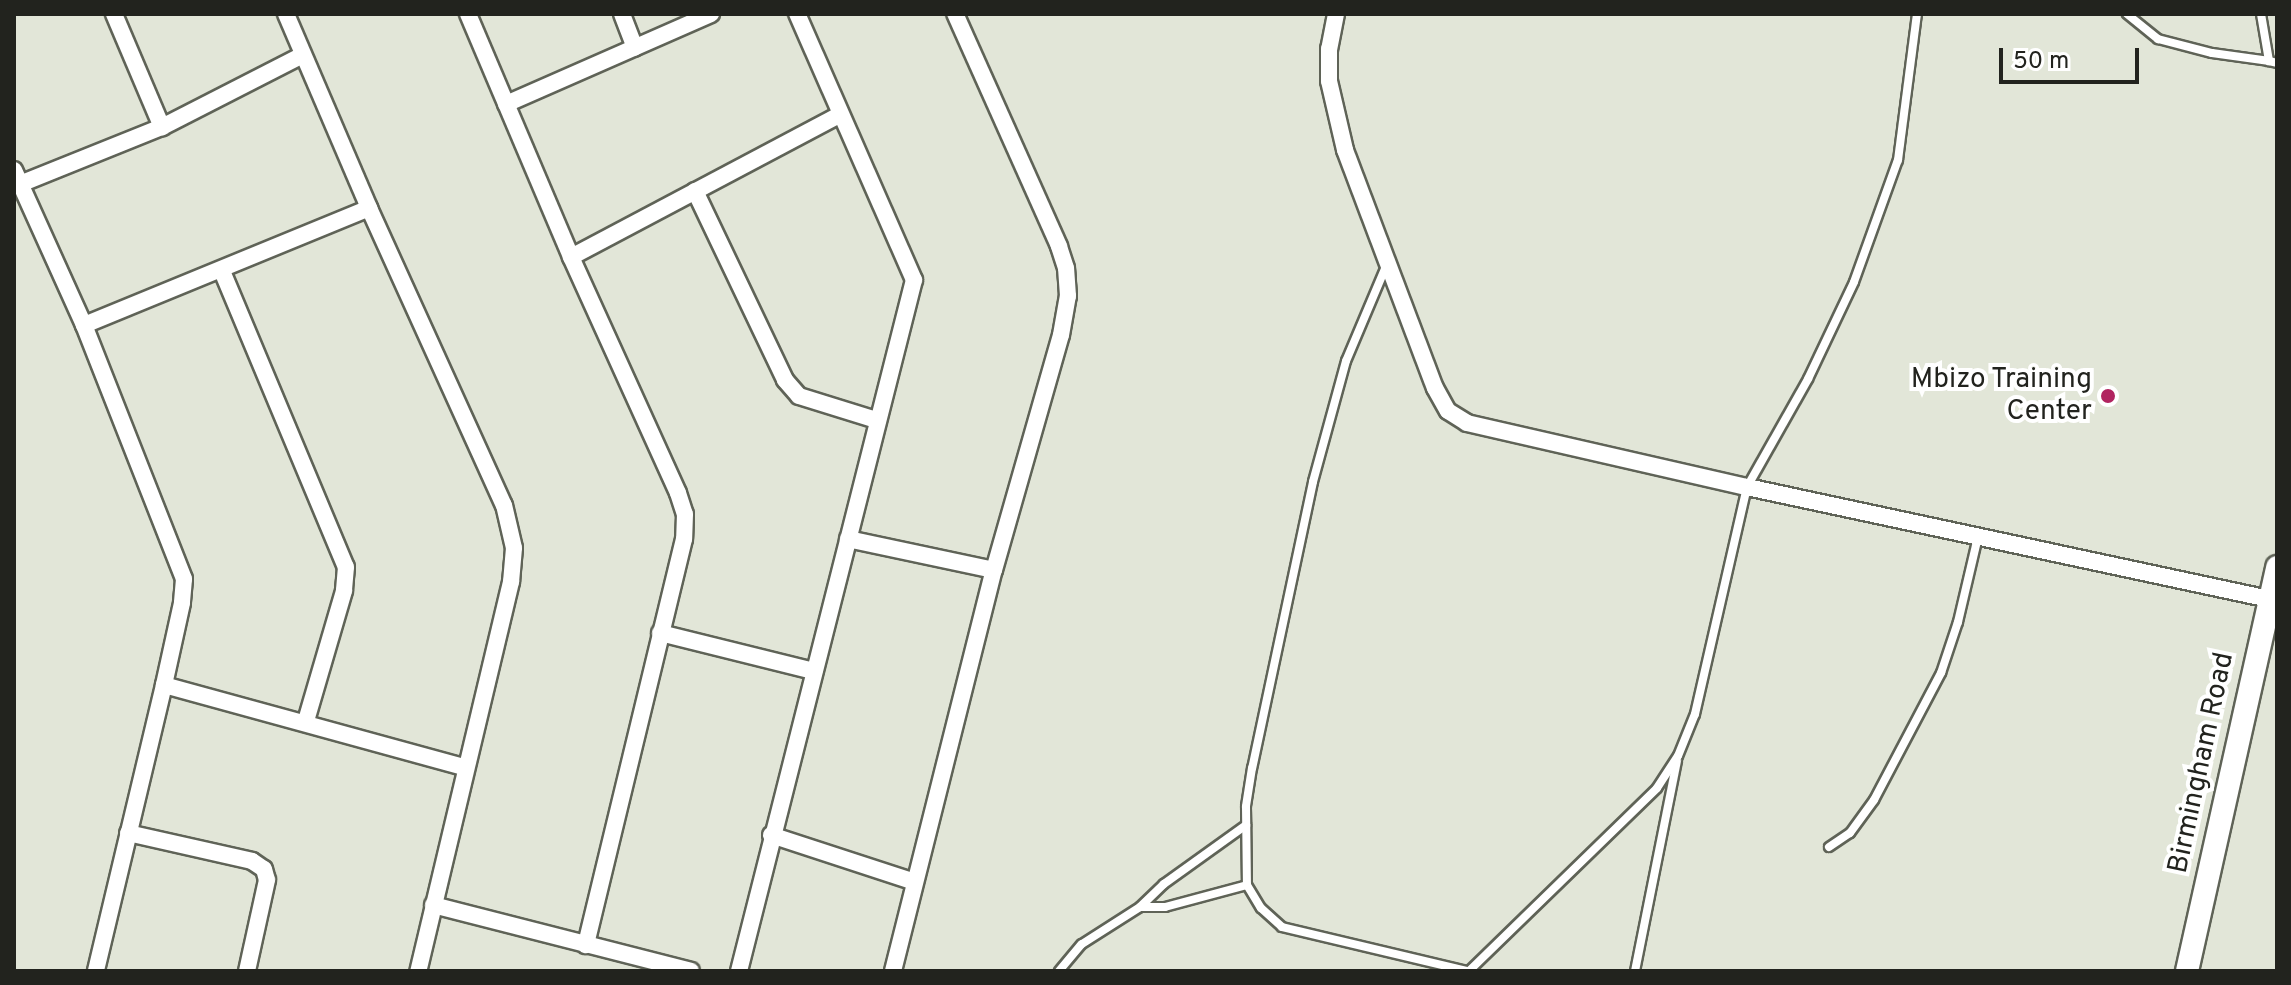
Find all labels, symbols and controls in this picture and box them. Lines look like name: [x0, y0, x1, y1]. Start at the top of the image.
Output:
scale bar: [2003, 32, 2143, 82]
text: 50 m: [2013, 47, 2069, 77]
place label: Mbizo Training Center: [1910, 363, 2092, 429]
marker: Mbizo Training Center: [2099, 387, 2117, 405]
street label: Birmingham Road: [2162, 649, 2242, 877]

